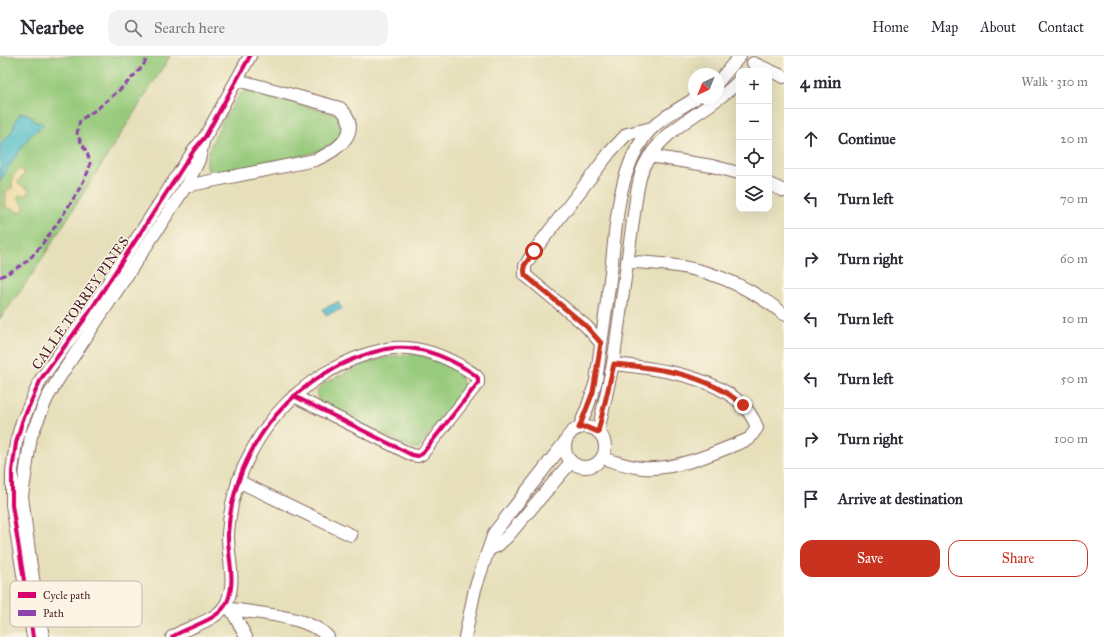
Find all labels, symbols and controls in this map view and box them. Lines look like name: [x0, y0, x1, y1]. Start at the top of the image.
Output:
search box: [108, 10, 388, 46]
text: Nearbee: [20, 16, 84, 39]
icon: search: [122, 17, 144, 39]
text: Search here: [154, 19, 225, 37]
text: Home: [872, 19, 909, 36]
text: Map: [931, 19, 958, 36]
text: About: [980, 19, 1016, 36]
text: Contact: [1038, 19, 1084, 36]
north arrow: [688, 68, 724, 104]
map controls: [736, 68, 772, 212]
button: +: [736, 68, 772, 104]
text: 4 min: [800, 72, 841, 93]
text: Walk · 310 m: [1021, 74, 1088, 90]
button: −: [736, 104, 772, 140]
icon: ahead: [800, 128, 822, 150]
text: Continue: [838, 130, 896, 148]
text: 20 m: [1060, 131, 1088, 147]
button: locate: [736, 140, 772, 176]
button: layers: [736, 176, 772, 212]
icon: left: [800, 188, 822, 210]
text: Turn left: [838, 190, 894, 208]
text: 70 m: [1060, 191, 1088, 207]
street label: CALLE TORREY PINES: [28, 234, 133, 373]
route start: [525, 242, 543, 260]
icon: right: [800, 248, 822, 270]
text: Turn right: [838, 250, 903, 268]
text: 60 m: [1060, 251, 1088, 267]
icon: left: [800, 308, 822, 330]
text: Turn left: [838, 310, 894, 328]
text: 10 m: [1062, 311, 1088, 327]
icon: left: [800, 368, 822, 390]
text: Turn left: [838, 370, 894, 388]
text: 50 m: [1061, 371, 1088, 387]
route end: [734, 396, 752, 414]
icon: right: [800, 428, 822, 450]
text: Turn right: [838, 430, 903, 448]
text: 100 m: [1054, 431, 1088, 447]
icon: arrive: [800, 488, 822, 510]
text: Arrive at destination: [838, 490, 963, 508]
button: Save: [800, 540, 940, 577]
button: Share: [948, 540, 1088, 577]
legend: [10, 581, 142, 627]
text: Cycle path: [43, 589, 90, 602]
text: Path: [43, 607, 64, 620]

